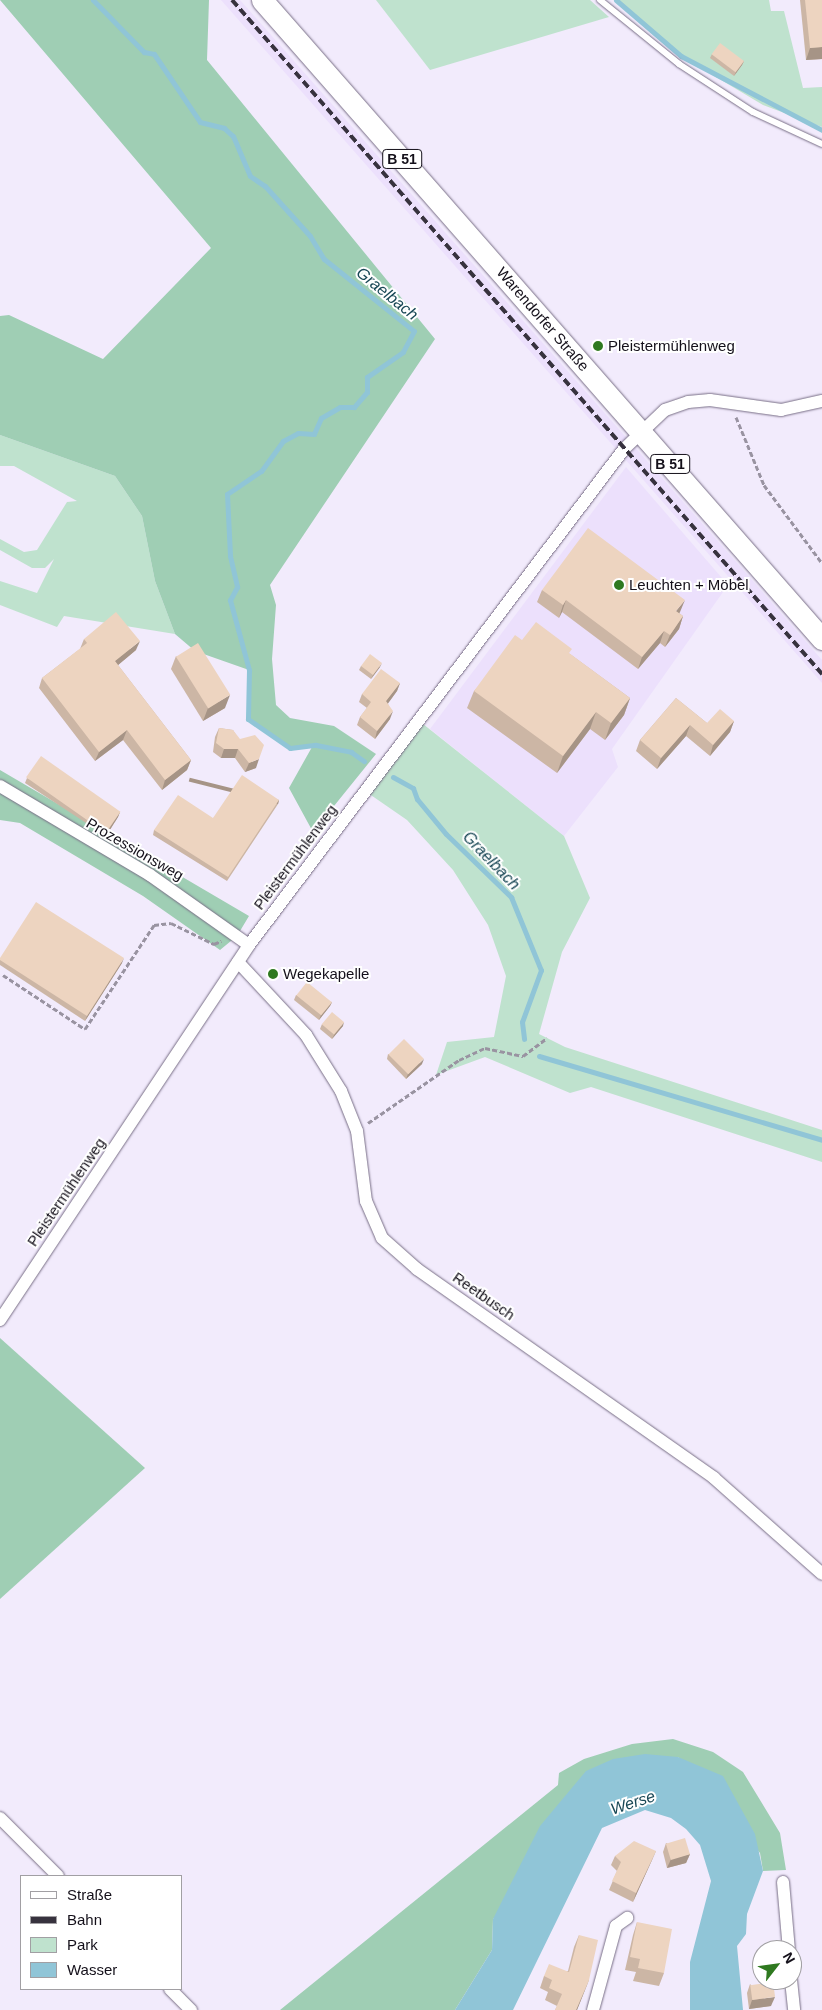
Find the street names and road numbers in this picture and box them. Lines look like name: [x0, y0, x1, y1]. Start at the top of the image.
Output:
road number: B 51: [382, 148, 422, 170]
street label: Warendorfer Straße: [493, 263, 593, 375]
road number: B 51: [650, 452, 690, 476]
street label: Pleistermühlenweg: [250, 801, 340, 913]
street label: Prozessionsweg: [83, 814, 187, 884]
street label: Pleistermühlenweg: [23, 1134, 109, 1250]
street label: Reetbusch: [449, 1268, 519, 1324]

